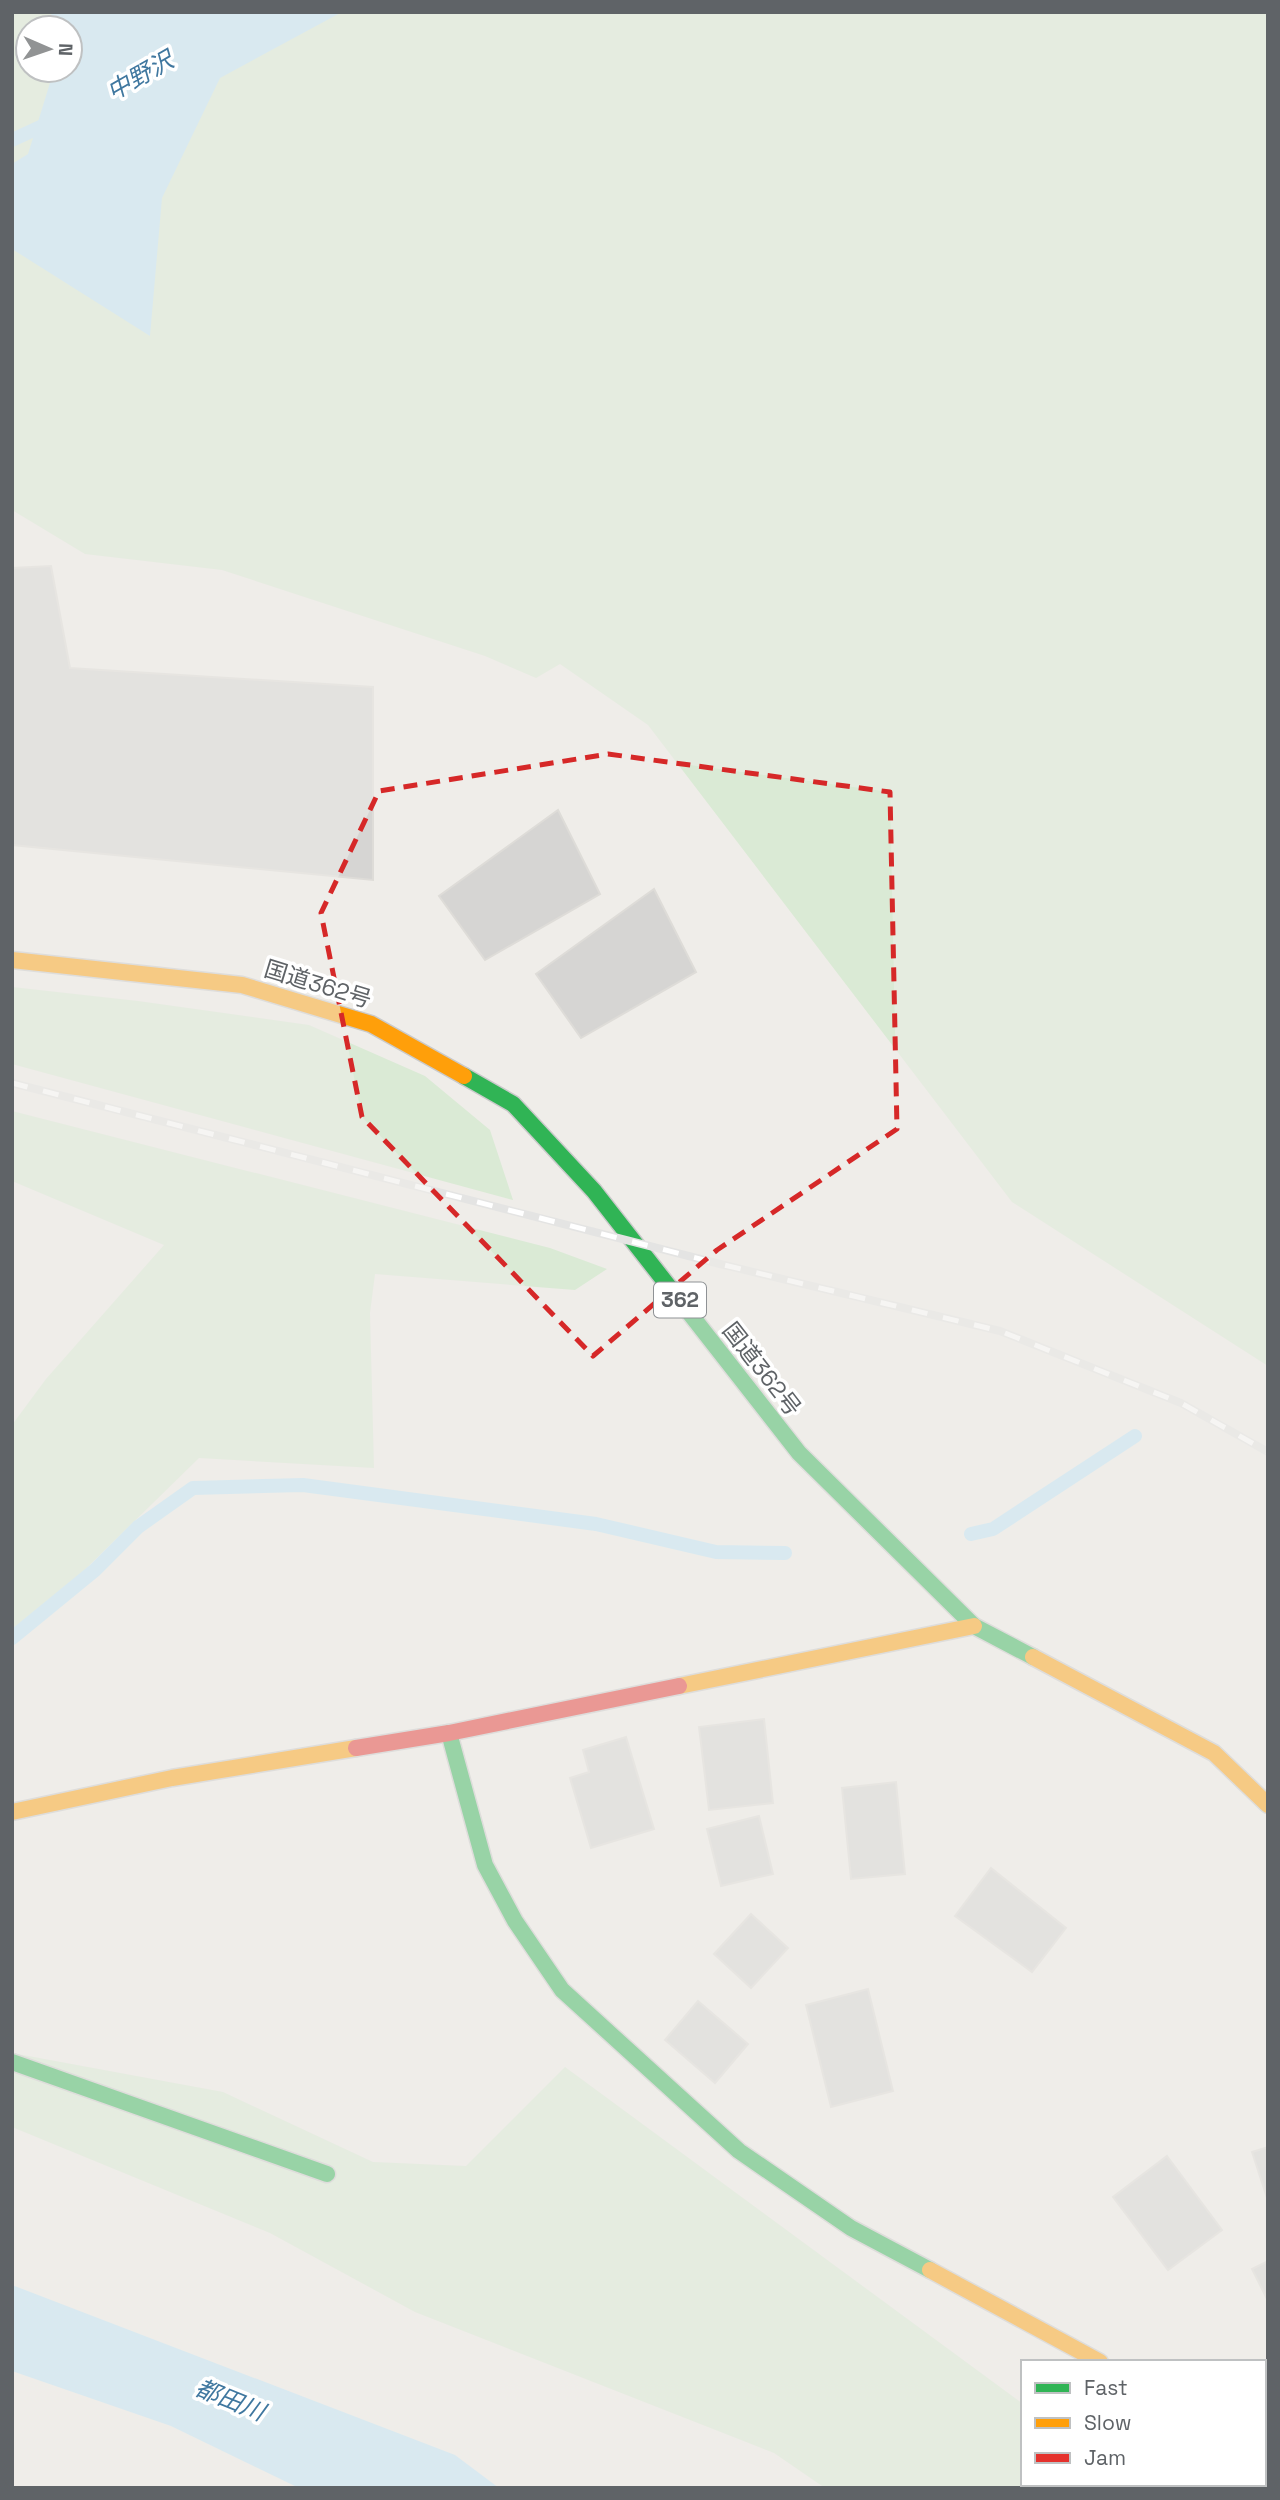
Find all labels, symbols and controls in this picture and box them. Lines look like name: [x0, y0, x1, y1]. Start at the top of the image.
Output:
north arrow: [14, 14, 84, 84]
text: N: [53, 43, 78, 56]
water label: 中野沢: [101, 43, 181, 107]
street label: 国道362号: [261, 953, 375, 1015]
road number: 362: [654, 1282, 706, 1318]
street label: 国道362号: [716, 1316, 808, 1422]
legend: [1021, 2360, 1266, 2486]
water label: 都田川: [191, 2372, 272, 2429]
text: Fast: [1084, 2374, 1128, 2401]
text: Slow: [1084, 2409, 1132, 2436]
text: Jam: [1084, 2444, 1126, 2471]

